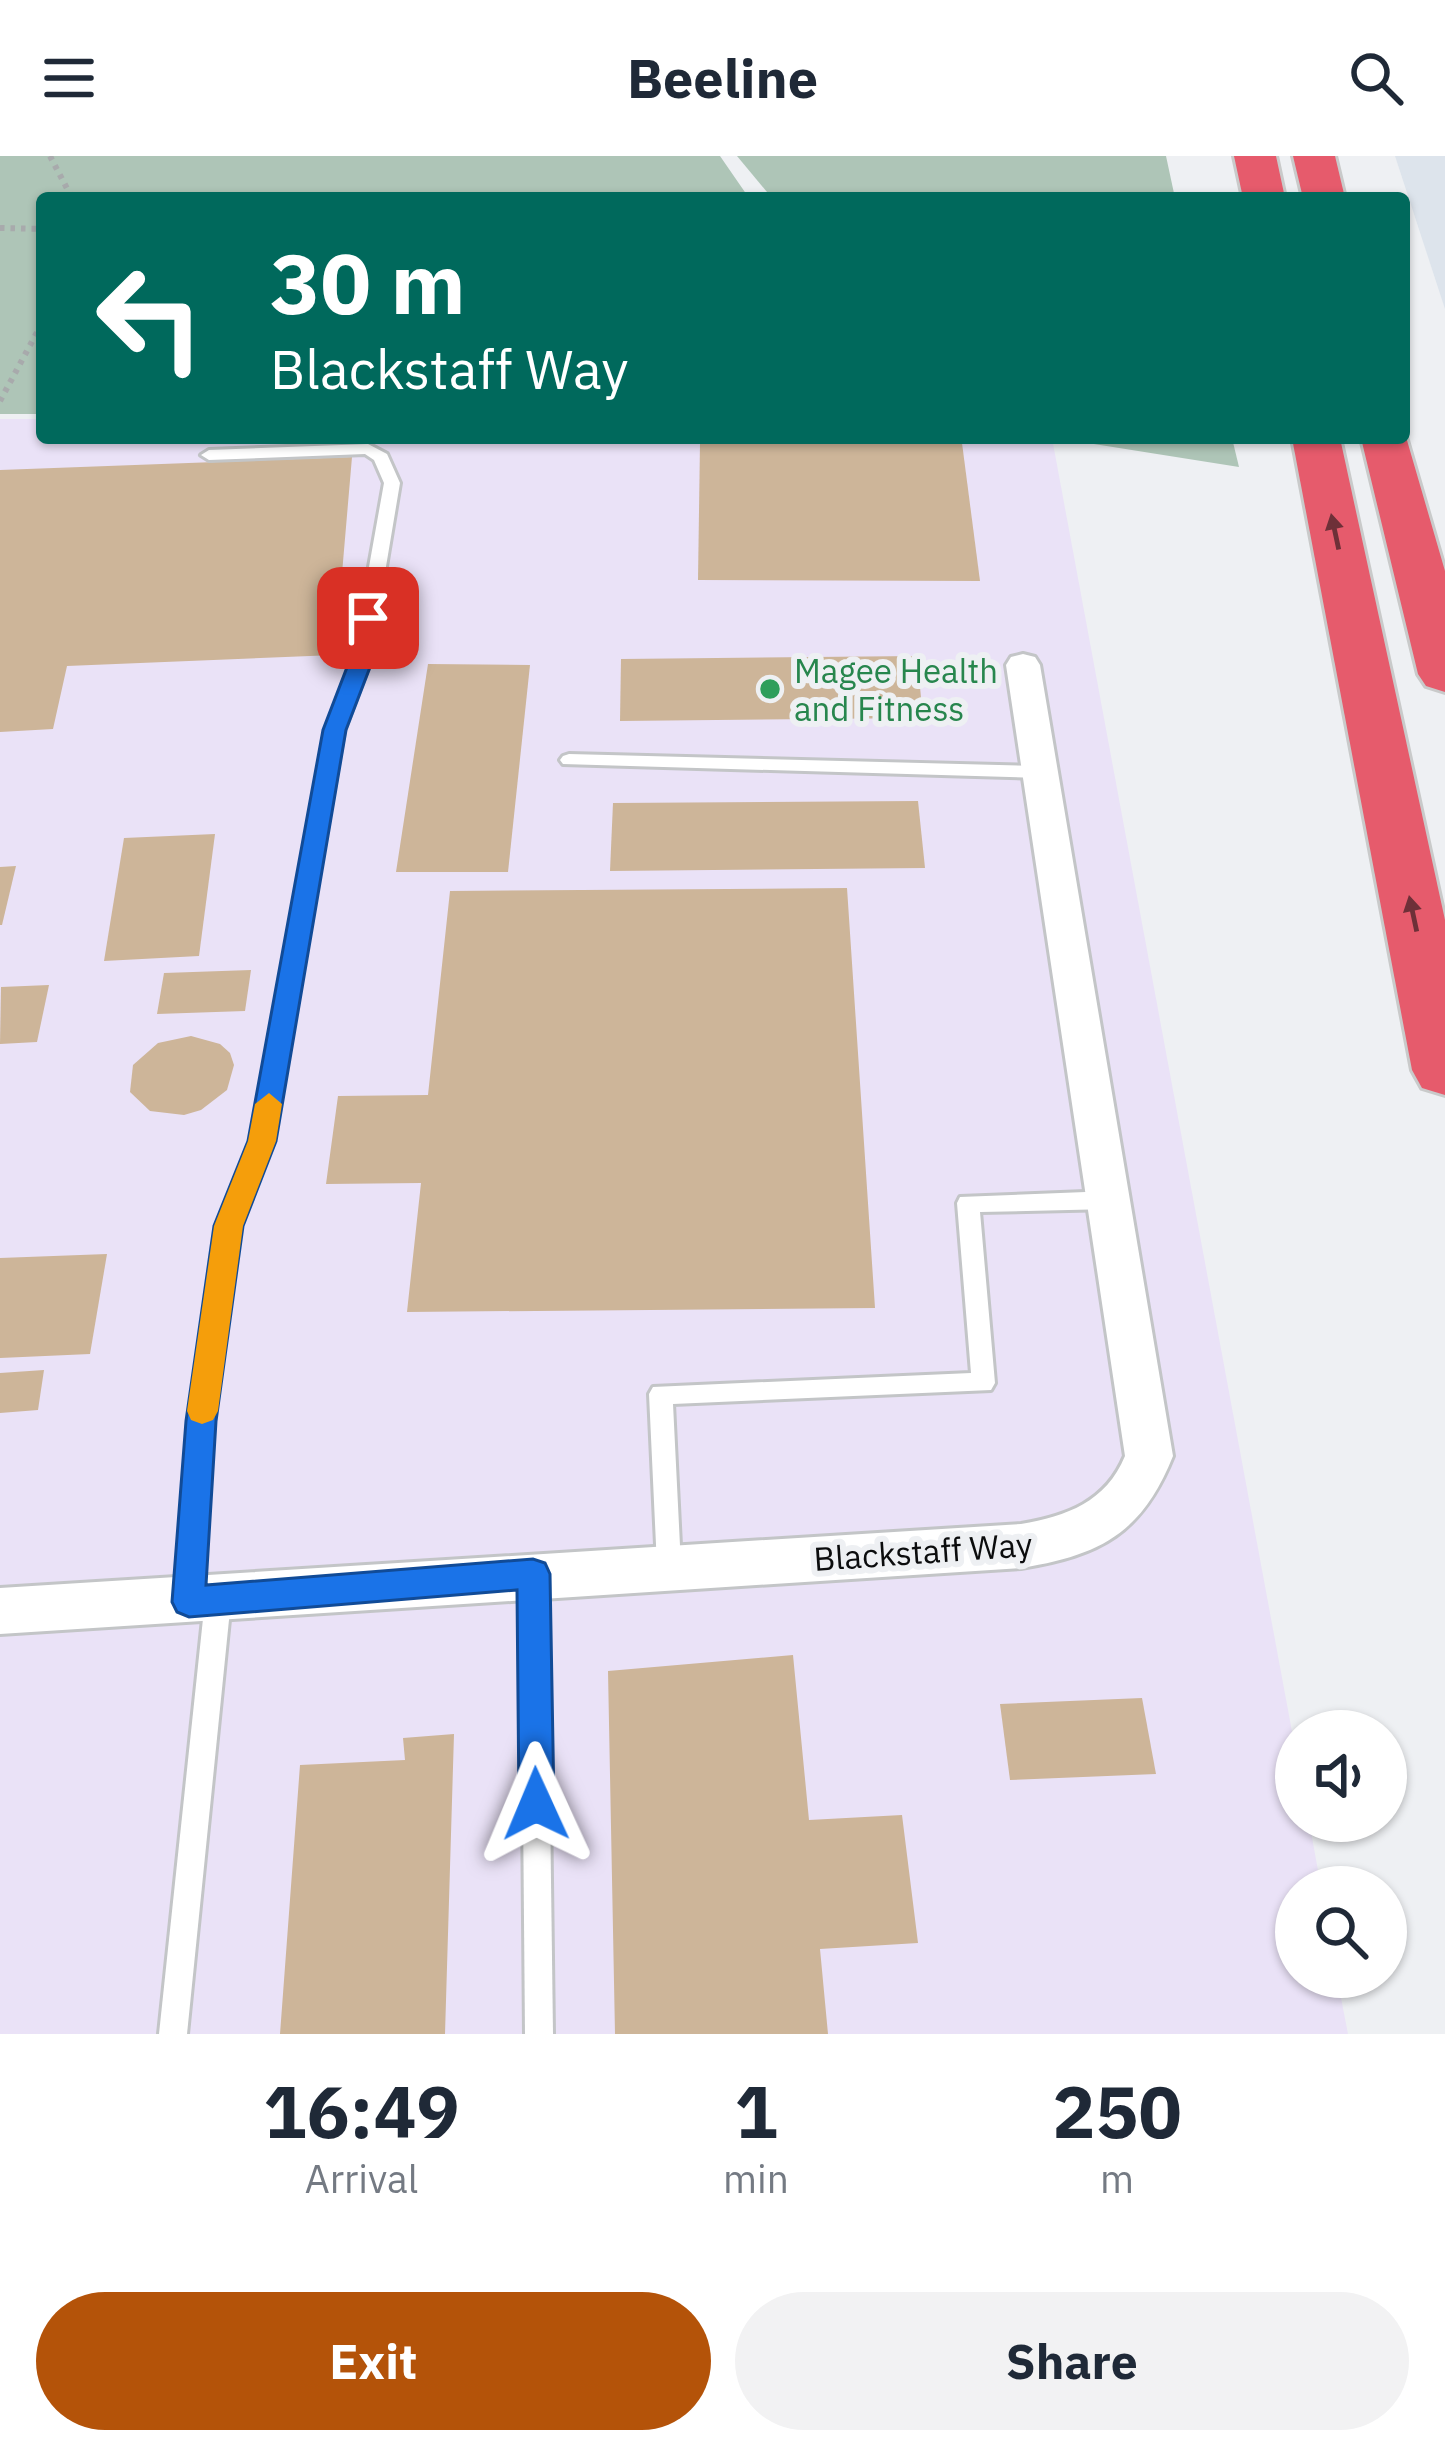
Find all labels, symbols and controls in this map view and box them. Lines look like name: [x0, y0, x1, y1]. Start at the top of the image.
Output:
text: Beeline: [627, 43, 818, 113]
icon: menu: [36, 45, 102, 111]
icon: search: [1343, 45, 1409, 111]
text: 30 m: [270, 228, 466, 337]
icon: left: [72, 240, 228, 396]
text: Blackstaff Way: [270, 334, 628, 404]
one-way arrow: [1325, 512, 1344, 550]
pin: [317, 567, 419, 669]
icon: arrive: [335, 585, 401, 651]
place label: Magee Health and Fitness: [794, 649, 998, 730]
marker: Magee Health and Fitness: [757, 676, 783, 702]
one-way arrow: [1403, 894, 1422, 932]
street label: Blackstaff Way: [812, 1522, 1034, 1580]
map controls: [1275, 1710, 1407, 1998]
button: sound: [1275, 1710, 1407, 1842]
position arrow: [473, 1741, 599, 1867]
button: search: [1275, 1866, 1407, 1998]
text: 16:49: [263, 2064, 460, 2158]
text: 1: [734, 2064, 778, 2158]
text: 250: [1052, 2064, 1182, 2158]
text: Arrival: [305, 2153, 418, 2204]
text: min: [723, 2153, 789, 2204]
text: m: [1100, 2153, 1134, 2204]
button: Exit: [36, 2292, 711, 2430]
button: Share: [735, 2292, 1409, 2430]

